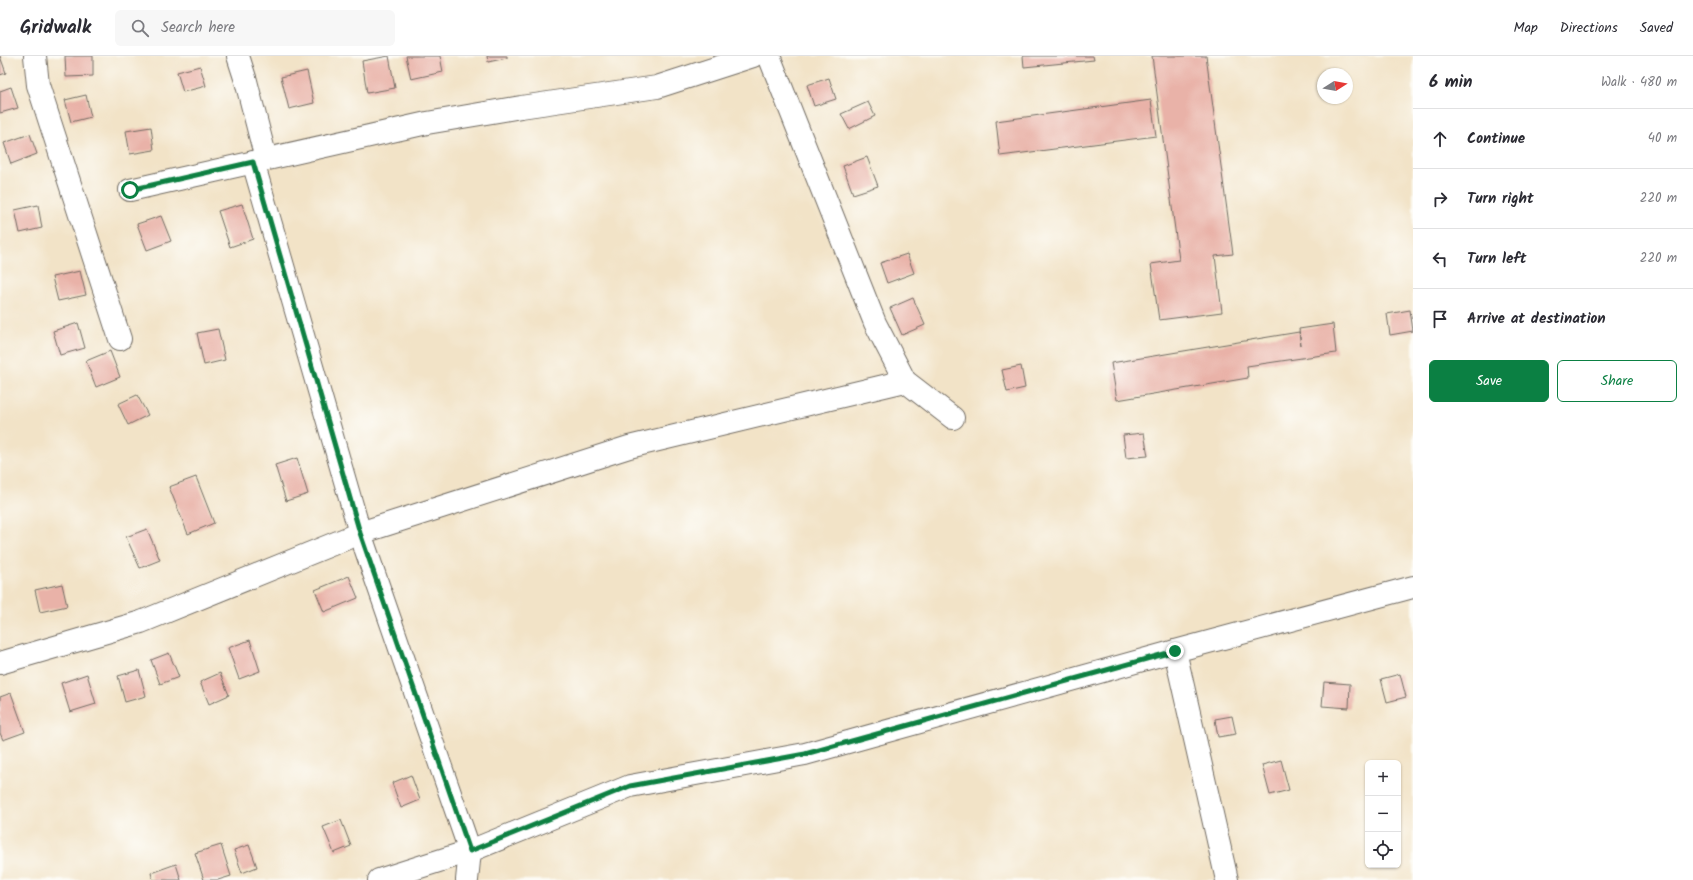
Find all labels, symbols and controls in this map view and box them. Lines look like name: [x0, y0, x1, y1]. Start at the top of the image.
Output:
search box: [115, 10, 395, 46]
text: Gridwalk: [20, 13, 91, 43]
text: Search here: [161, 16, 235, 40]
icon: search: [129, 17, 151, 39]
text: Map: [1513, 17, 1538, 39]
text: Directions: [1560, 17, 1618, 39]
text: Saved: [1640, 17, 1673, 39]
north arrow: [1317, 68, 1353, 104]
text: 6 min: [1429, 69, 1473, 96]
text: Walk · 480 m: [1601, 72, 1677, 93]
text: Continue: [1467, 127, 1525, 151]
icon: ahead: [1429, 128, 1451, 150]
text: 40 m: [1648, 128, 1677, 149]
route start: [121, 181, 139, 199]
text: Turn right: [1467, 187, 1534, 211]
icon: right: [1429, 188, 1451, 210]
text: 220 m: [1640, 188, 1677, 209]
text: Turn left: [1467, 247, 1527, 271]
icon: left: [1429, 248, 1451, 270]
text: 220 m: [1640, 248, 1677, 269]
text: Arrive at destination: [1467, 307, 1606, 331]
icon: arrive: [1429, 308, 1451, 330]
button: Save: [1429, 360, 1549, 402]
button: Share: [1557, 360, 1677, 402]
route end: [1166, 642, 1184, 660]
map controls: [1365, 760, 1401, 868]
button: +: [1365, 760, 1401, 796]
button: −: [1365, 796, 1401, 832]
button: locate: [1365, 832, 1401, 868]

